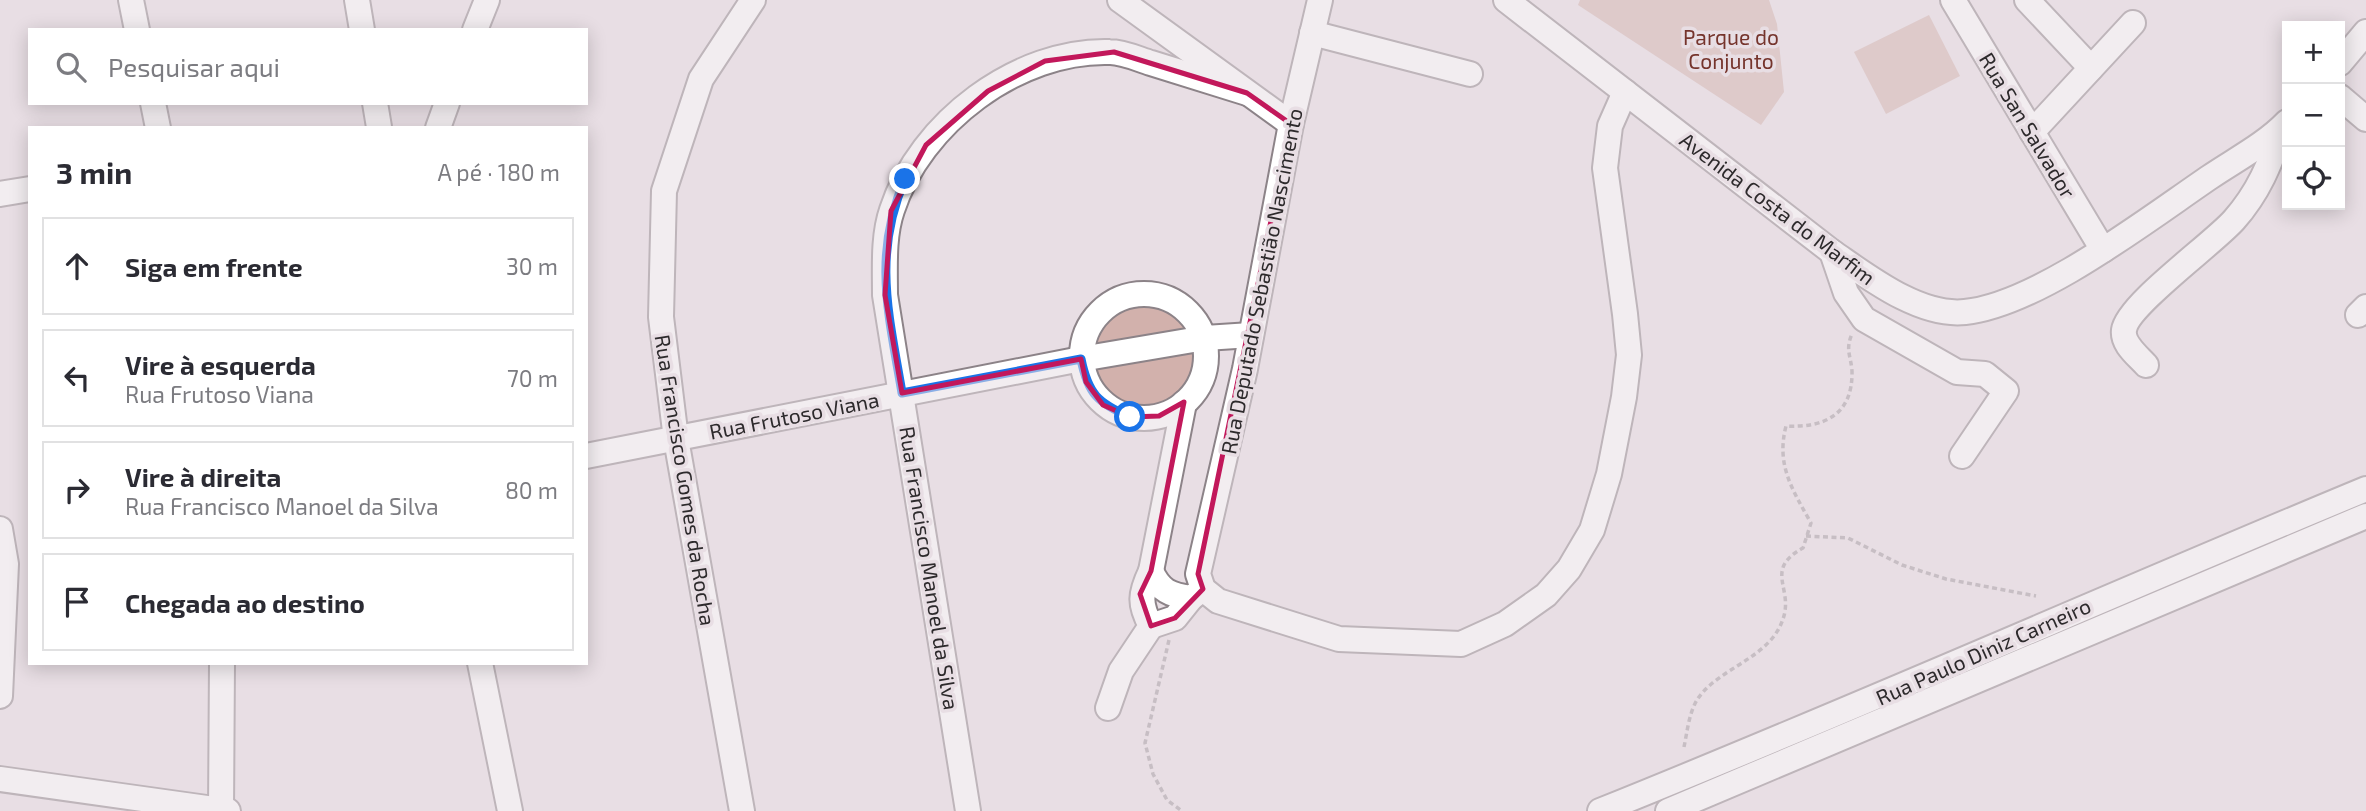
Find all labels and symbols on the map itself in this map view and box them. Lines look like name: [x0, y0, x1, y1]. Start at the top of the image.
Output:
park label: Parque do Conjunto: [1683, 24, 1779, 74]
street label: Rua San Salvador: [1975, 48, 2082, 203]
street label: Rua Deputado Sebastião Nascimento: [1215, 106, 1307, 456]
street label: Avenida Costa do Marfim: [1676, 127, 1880, 289]
route end: [889, 163, 920, 194]
street label: Rua Francisco Gomes da Rocha: [651, 333, 721, 627]
street label: Rua Frutoso Viana: [707, 386, 881, 444]
route start: [1114, 401, 1145, 432]
street label: Rua Francisco Manoel da Silva: [895, 425, 965, 711]
street label: Rua Paulo Diniz Carneiro: [1872, 592, 2094, 710]

